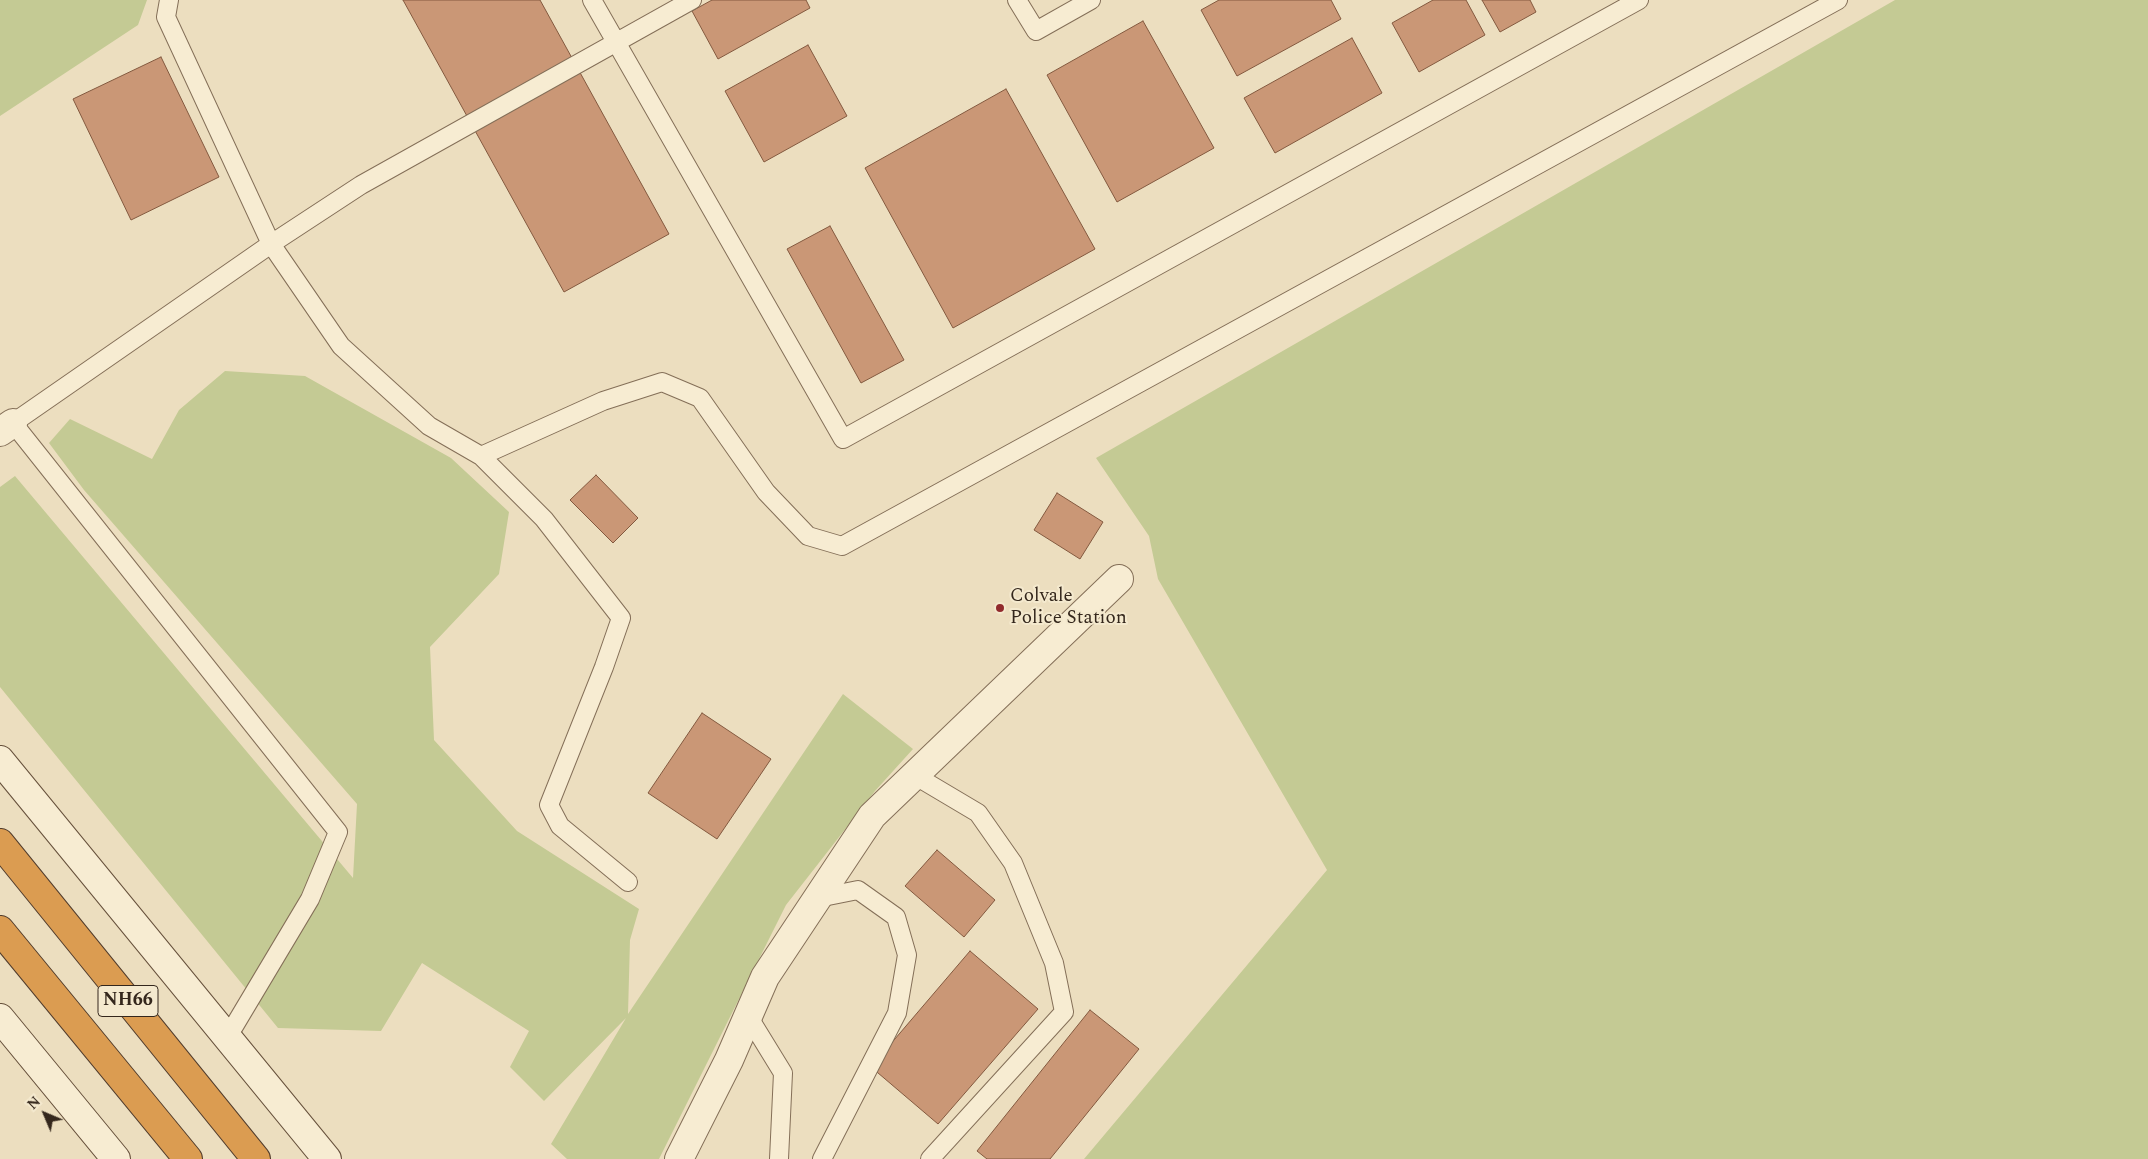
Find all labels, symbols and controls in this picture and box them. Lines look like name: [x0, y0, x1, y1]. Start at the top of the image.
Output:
place label: Colvale Police Station: [1010, 586, 1127, 630]
marker: Colvale Police Station: [994, 602, 1006, 614]
road number: NH66: [98, 986, 158, 1016]
north arrow: [20, 1089, 70, 1139]
text: N: [23, 1092, 46, 1115]

